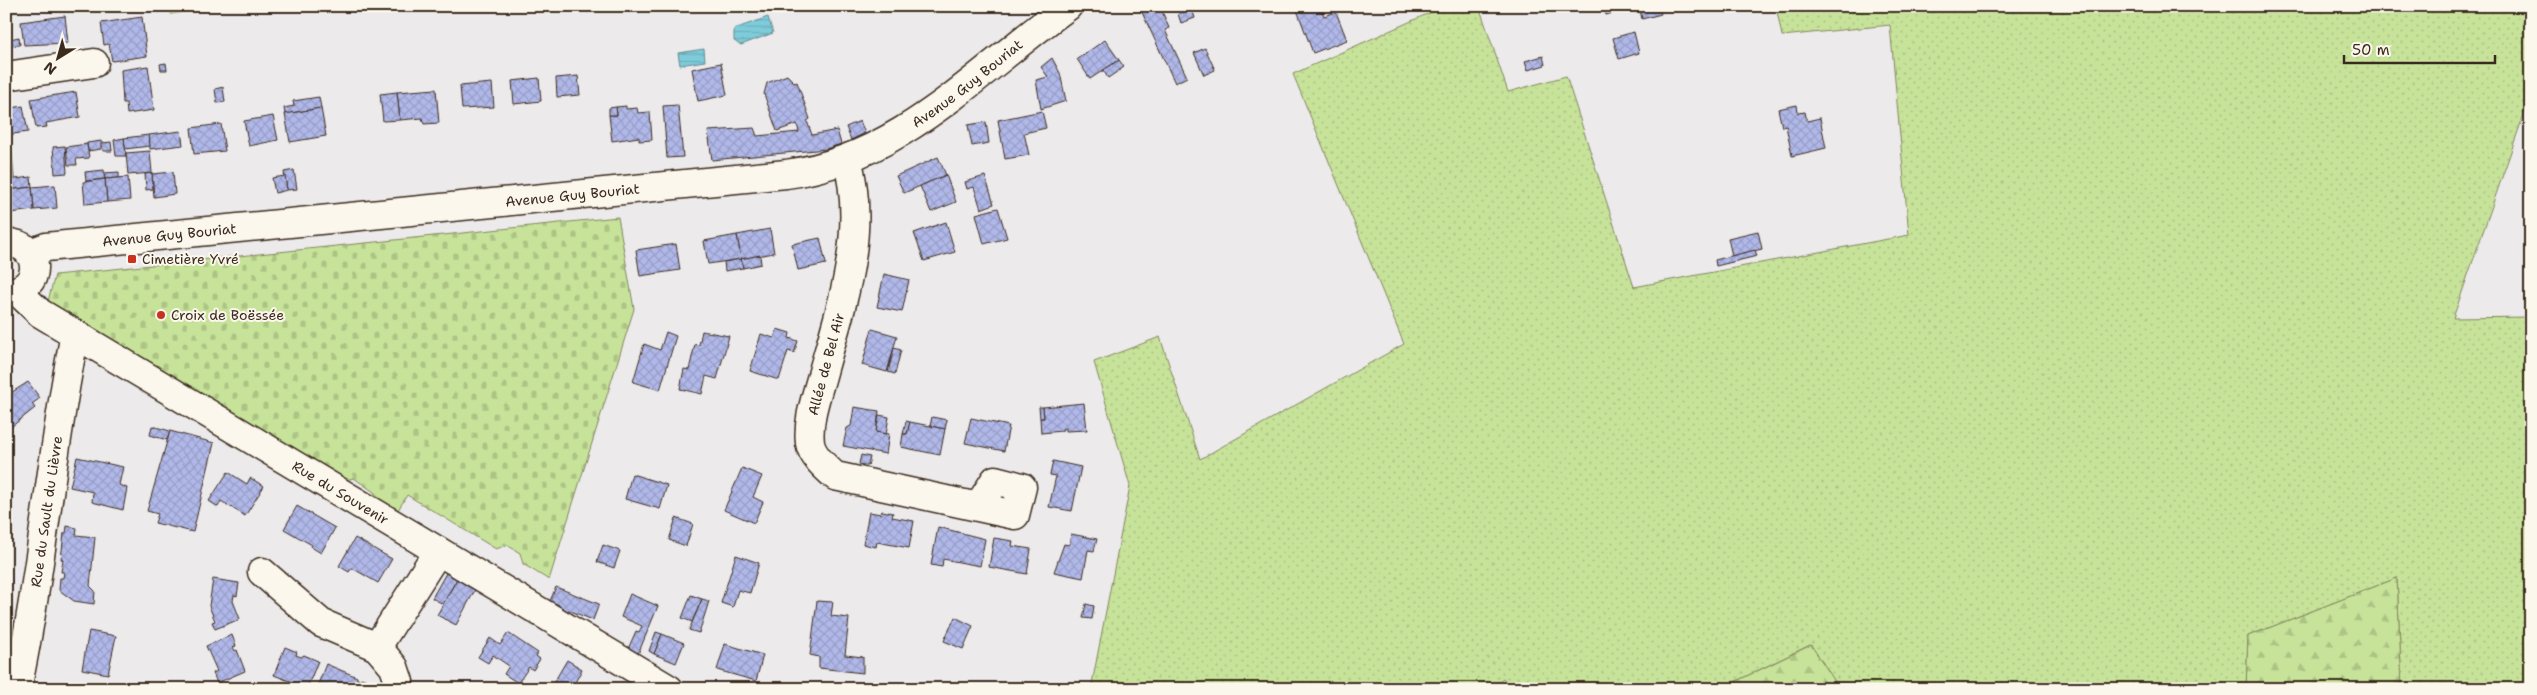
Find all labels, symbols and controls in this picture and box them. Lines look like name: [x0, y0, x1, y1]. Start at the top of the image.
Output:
north arrow: [32, 32, 82, 82]
scale bar: [2344, 32, 2496, 64]
street label: Avenue Guy Bouriat: [908, 35, 1026, 132]
text: 50 m: [2352, 40, 2390, 60]
text: N: [40, 58, 60, 79]
street label: Avenue Guy Bouriat: [504, 179, 640, 211]
street label: Avenue Guy Bouriat: [101, 219, 237, 250]
place label: Cimetière Yvré: [142, 250, 239, 268]
marker: Cimetière Yvré: [126, 253, 138, 265]
place label: Croix de Boëssée: [171, 306, 284, 324]
marker: Croix de Boëssée: [155, 309, 167, 321]
street label: Allée de Bel Air: [804, 310, 848, 417]
street label: Rue du Sault du Lièvre: [26, 435, 66, 588]
street label: Rue du Souvenir: [289, 457, 393, 529]

